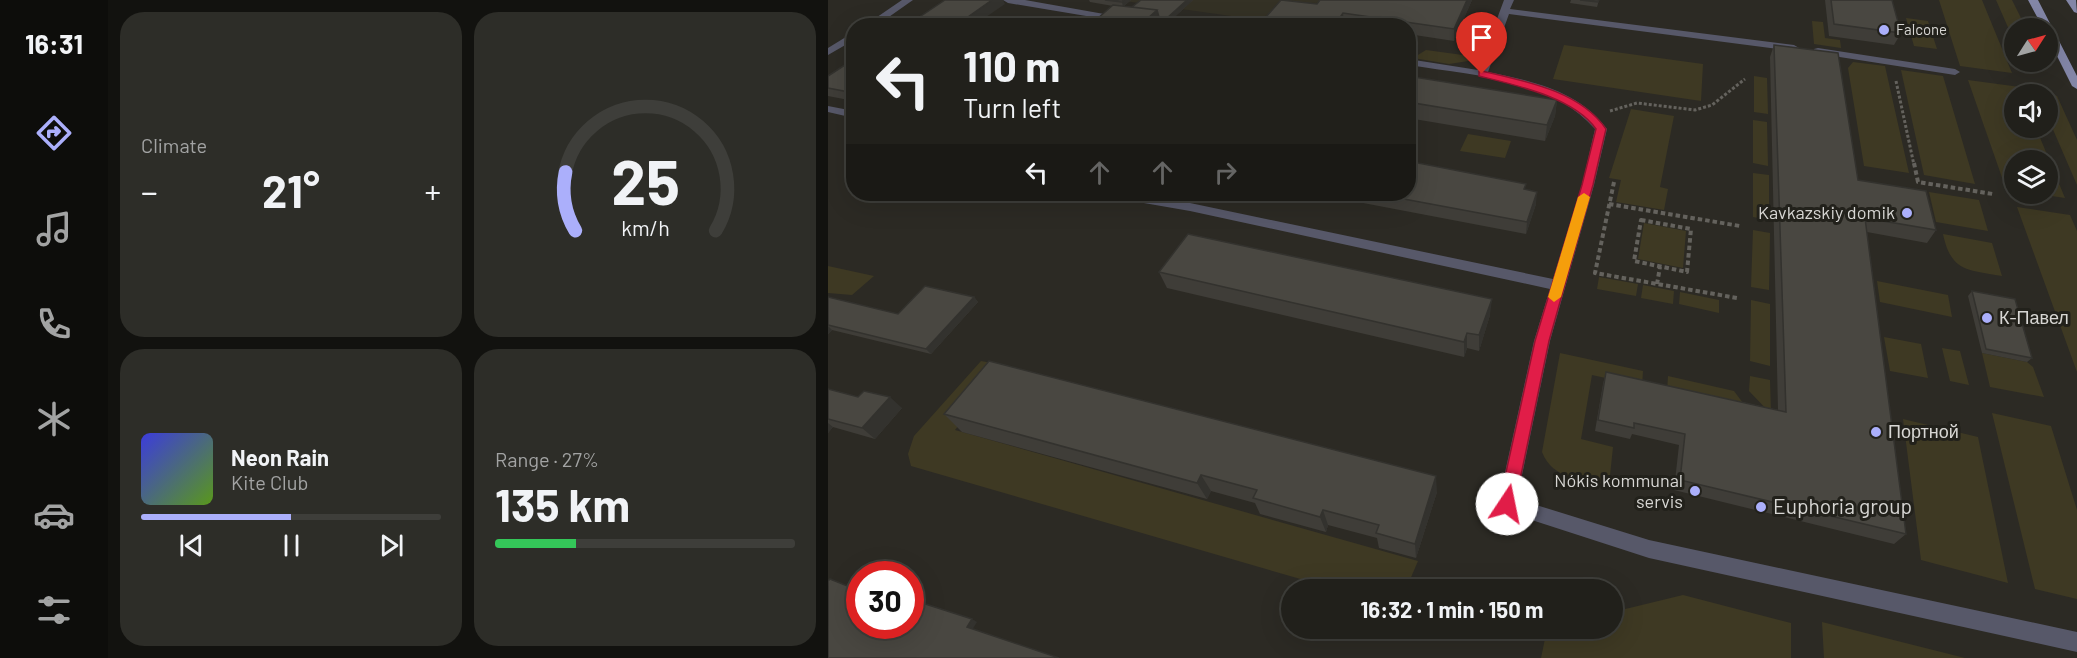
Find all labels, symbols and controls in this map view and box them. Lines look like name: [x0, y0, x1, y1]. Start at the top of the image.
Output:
pin: [1456, 12, 1507, 74]
north arrow: [2004, 18, 2058, 72]
map controls: [2004, 18, 2058, 204]
place label: Falcone: [1896, 20, 1947, 38]
icon: arrive: [1465, 21, 1498, 54]
marker: Falcone: [1877, 23, 1891, 37]
text: 16:31: [25, 27, 83, 59]
text: 110 m: [963, 40, 1060, 90]
icon: left: [864, 42, 942, 120]
button: sound: [2004, 84, 2058, 138]
text: Turn left: [963, 91, 1061, 123]
icon: directions: [33, 112, 75, 154]
text: Climate: [141, 133, 207, 157]
text: 25: [611, 143, 679, 217]
button: layers: [2004, 150, 2058, 204]
icon: left: [1020, 156, 1053, 189]
icon: ahead: [1083, 156, 1116, 189]
icon: ahead: [1146, 156, 1179, 189]
icon: right: [1209, 156, 1242, 189]
text: 21°: [262, 163, 320, 217]
text: −: [141, 171, 158, 211]
text: +: [425, 171, 441, 211]
place label: Kavkazskiy domik: [1758, 201, 1895, 223]
marker: Kavkazskiy domik: [1900, 206, 1914, 220]
icon: music: [33, 208, 75, 250]
text: km/h: [621, 216, 669, 241]
icon: phone: [33, 303, 75, 345]
place label: К-Павел: [1999, 306, 2069, 328]
marker: К-Павел: [1980, 311, 1994, 325]
icon: climate: [33, 398, 75, 440]
place label: Портной: [1888, 420, 1959, 442]
marker: Портной: [1869, 425, 1883, 439]
text: Neon Rain: [231, 444, 329, 470]
text: Range · 27%: [495, 447, 599, 471]
place label: Nókis kommunal servis: [1554, 469, 1683, 512]
text: Kite Club: [231, 470, 308, 494]
position arrow: [1475, 472, 1539, 536]
text: 135 km: [495, 477, 630, 531]
marker: Nókis kommunal servis: [1688, 484, 1702, 498]
place label: Euphoria group: [1773, 493, 1912, 518]
icon: car: [33, 494, 75, 536]
marker: Euphoria group: [1754, 500, 1768, 514]
icon: previous: [175, 529, 208, 562]
icon: pause: [275, 529, 308, 562]
icon: next: [375, 529, 408, 562]
speed limit sign: 30: [846, 561, 924, 639]
icon: filters: [33, 589, 75, 631]
text: 16:32 · 1 min · 150 m: [1361, 596, 1543, 622]

